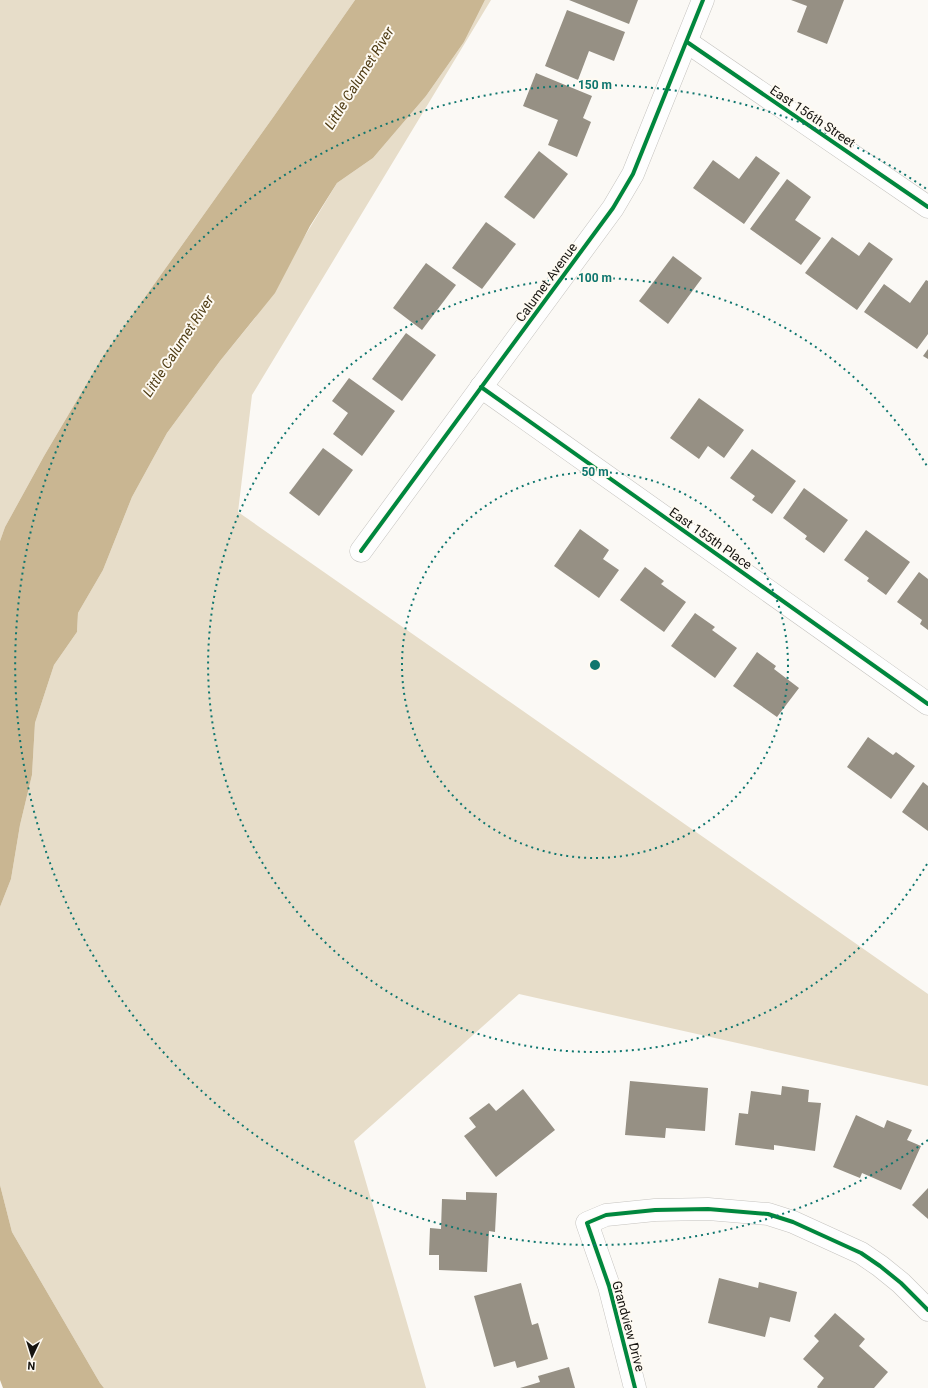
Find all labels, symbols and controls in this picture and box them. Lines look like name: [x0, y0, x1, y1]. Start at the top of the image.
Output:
water label: Little Calumet River: [321, 24, 397, 132]
text: 150 m: [578, 78, 612, 92]
street label: East 156th Street: [767, 82, 858, 150]
street label: Calumet Avenue: [513, 240, 580, 325]
text: 100 m: [578, 271, 612, 285]
water label: Little Calumet River: [139, 292, 217, 400]
text: 50 m: [581, 465, 609, 479]
street label: East 155th Place: [667, 504, 755, 573]
centre of rings: [588, 658, 602, 672]
street label: Grandview Drive: [609, 1279, 648, 1373]
north arrow: [12, 1336, 52, 1376]
text: N: [27, 1359, 36, 1372]

